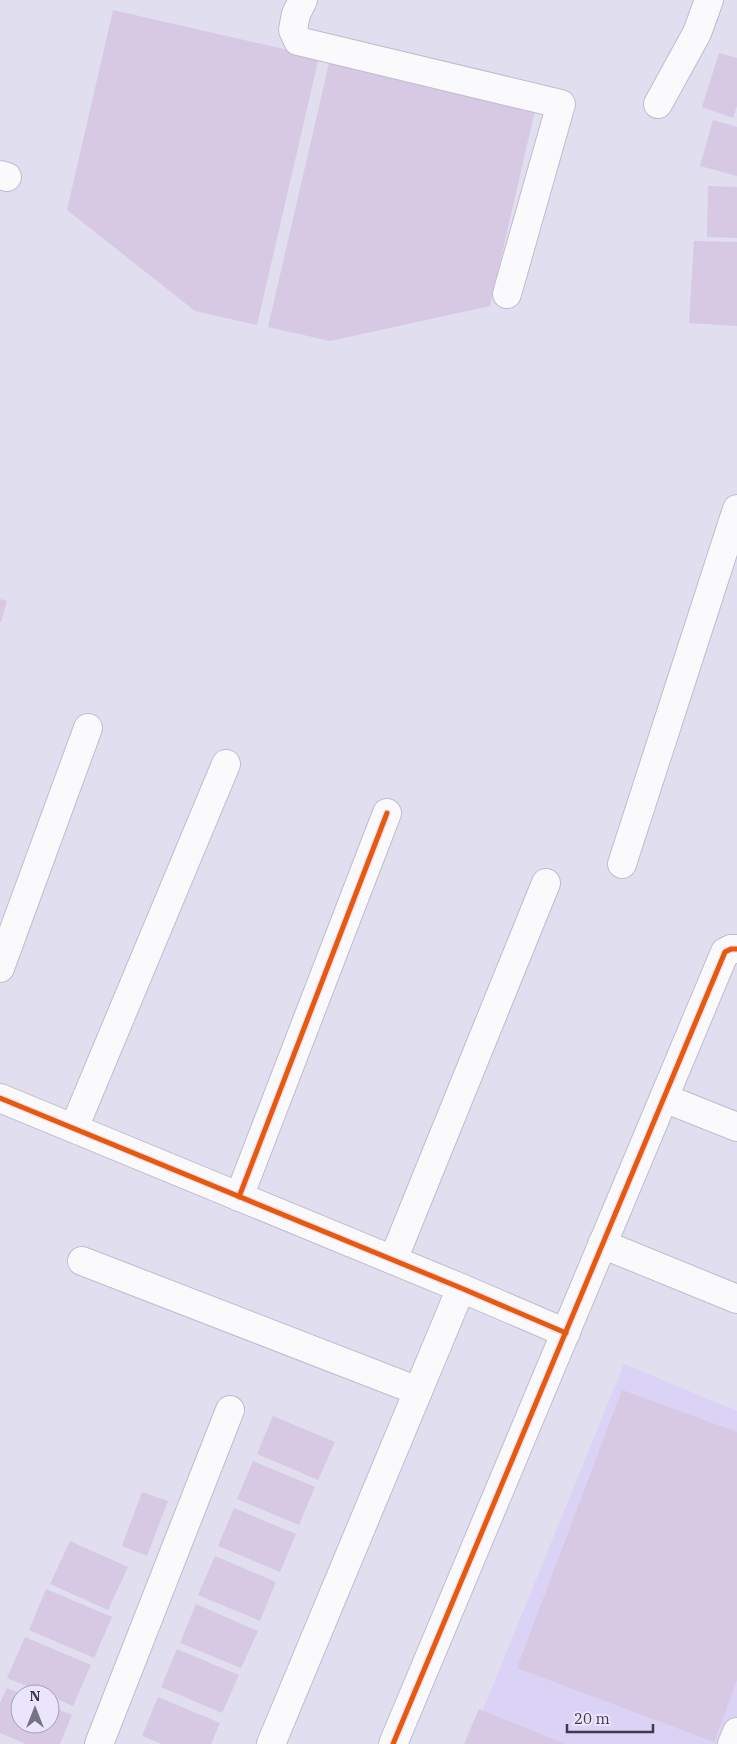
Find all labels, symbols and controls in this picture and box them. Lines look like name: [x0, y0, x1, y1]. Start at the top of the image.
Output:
north arrow: [10, 1684, 60, 1734]
text: N: [29, 1687, 41, 1705]
scale bar: [567, 1702, 653, 1734]
text: 20 m: [574, 1709, 610, 1728]

